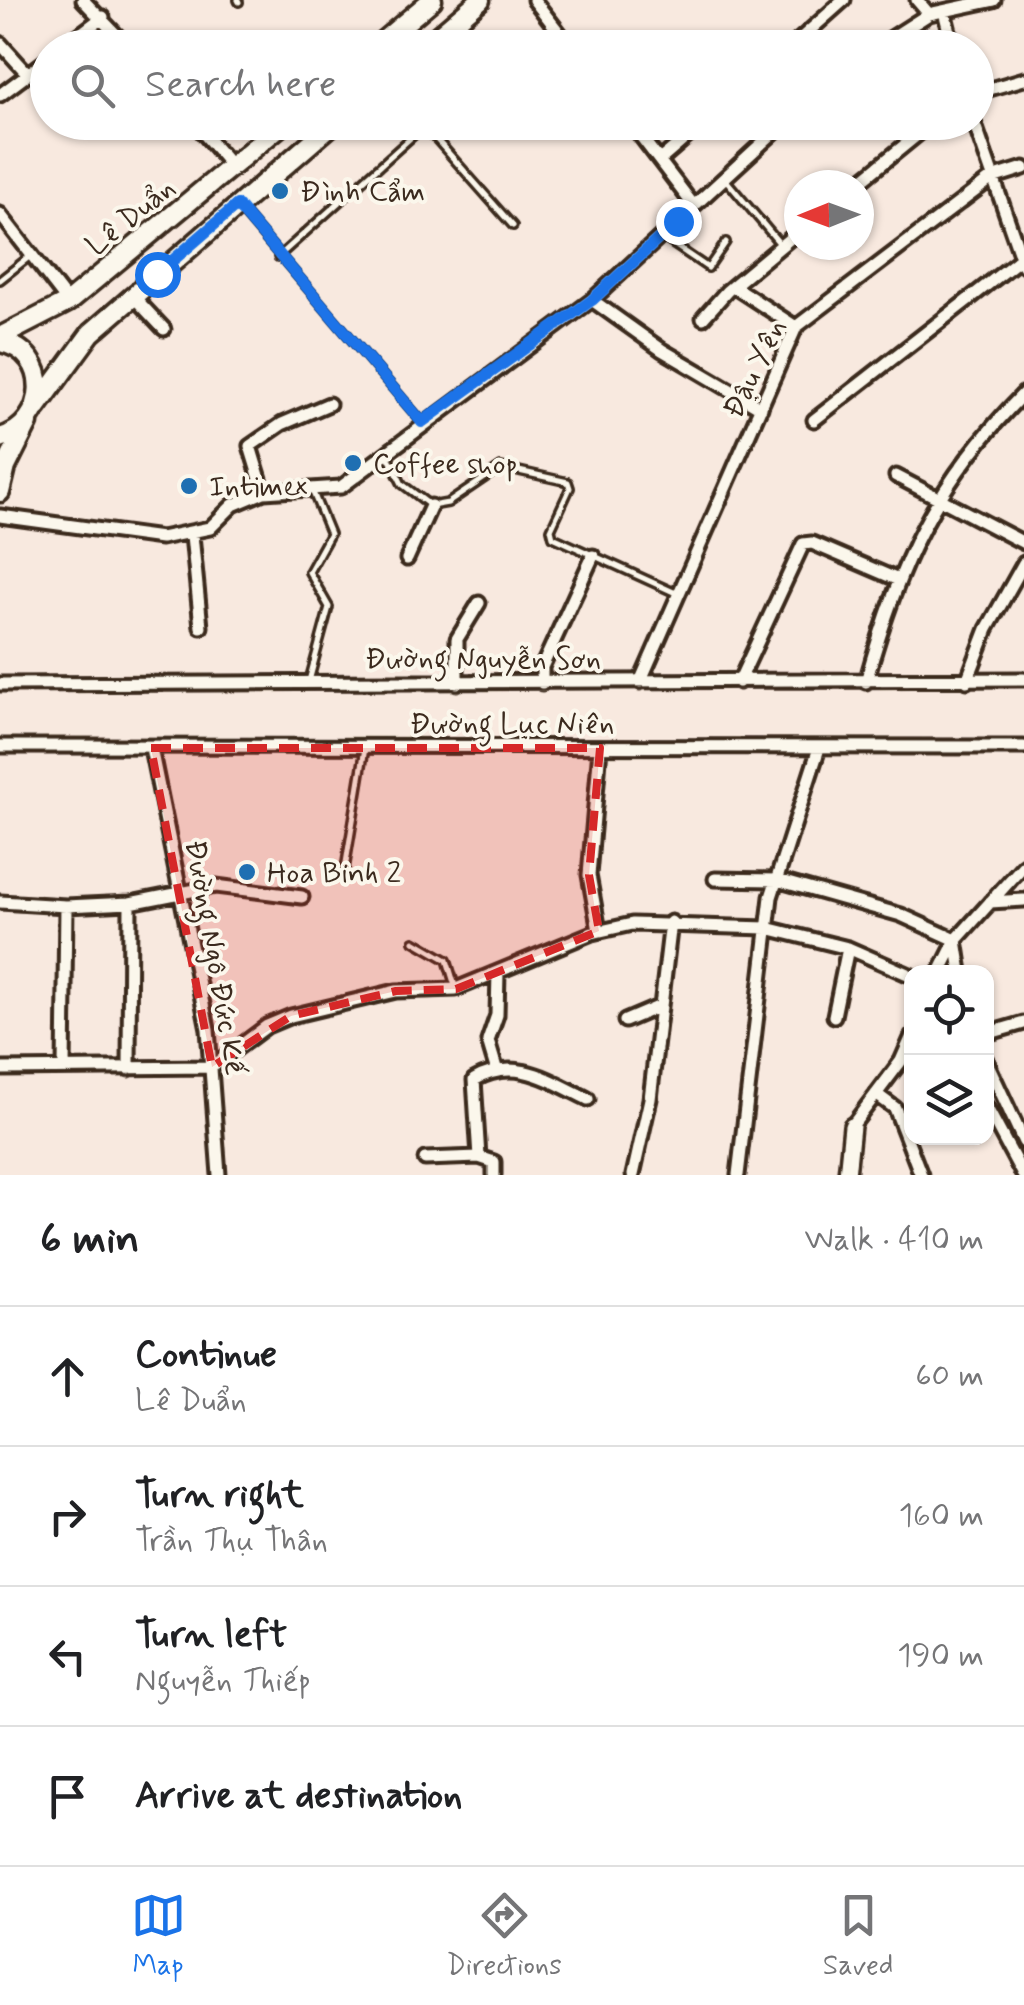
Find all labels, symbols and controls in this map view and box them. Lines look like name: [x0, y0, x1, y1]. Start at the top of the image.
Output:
search box: [30, 30, 994, 140]
icon: search: [65, 58, 120, 113]
text: Search here: [145, 61, 336, 110]
street label: Lê Duẩn: [78, 169, 184, 265]
north arrow: [784, 170, 874, 260]
place label: Đình Cẩm: [300, 173, 425, 212]
marker: Đình Cẩm: [269, 180, 291, 202]
route end: [656, 199, 702, 245]
route start: [135, 252, 181, 298]
street label: Đậu Yên: [715, 313, 796, 425]
place label: Coffee shop: [373, 445, 518, 484]
marker: Coffee shop: [342, 452, 364, 474]
place label: Intimex: [209, 468, 308, 507]
marker: Intimex: [178, 475, 200, 497]
street label: Đường Nguyễn Sơn: [365, 640, 601, 682]
street label: Đường Lục Niên: [410, 705, 614, 747]
street label: Đường Ngô Đức Kế: [172, 837, 254, 1079]
place label: Hoa Binh 2: [267, 854, 401, 893]
marker: Hoa Binh 2: [236, 861, 258, 883]
map controls: [904, 965, 994, 1145]
button: locate: [904, 965, 994, 1055]
button: layers: [904, 1055, 994, 1145]
text: 6 min: [40, 1213, 139, 1268]
text: Walk · 410 m: [805, 1219, 984, 1261]
text: Continue: [135, 1331, 277, 1380]
icon: ahead: [40, 1349, 95, 1404]
text: 60 m: [915, 1355, 984, 1397]
text: Lê Duẩn: [135, 1380, 247, 1422]
text: Turn right: [135, 1471, 304, 1520]
icon: right: [40, 1489, 95, 1544]
text: 160 m: [899, 1495, 984, 1537]
text: Trần Thụ Thân: [135, 1520, 328, 1562]
text: Turn left: [135, 1611, 287, 1660]
icon: left: [40, 1629, 95, 1684]
text: 190 m: [897, 1635, 984, 1677]
text: Nguyễn Thiếp: [135, 1660, 311, 1702]
icon: arrive: [40, 1769, 95, 1824]
text: Arrive at destination: [135, 1772, 462, 1821]
tab: Map: [131, 1888, 186, 1985]
tab: Directions: [447, 1888, 562, 1985]
tab: Saved: [823, 1888, 893, 1985]

